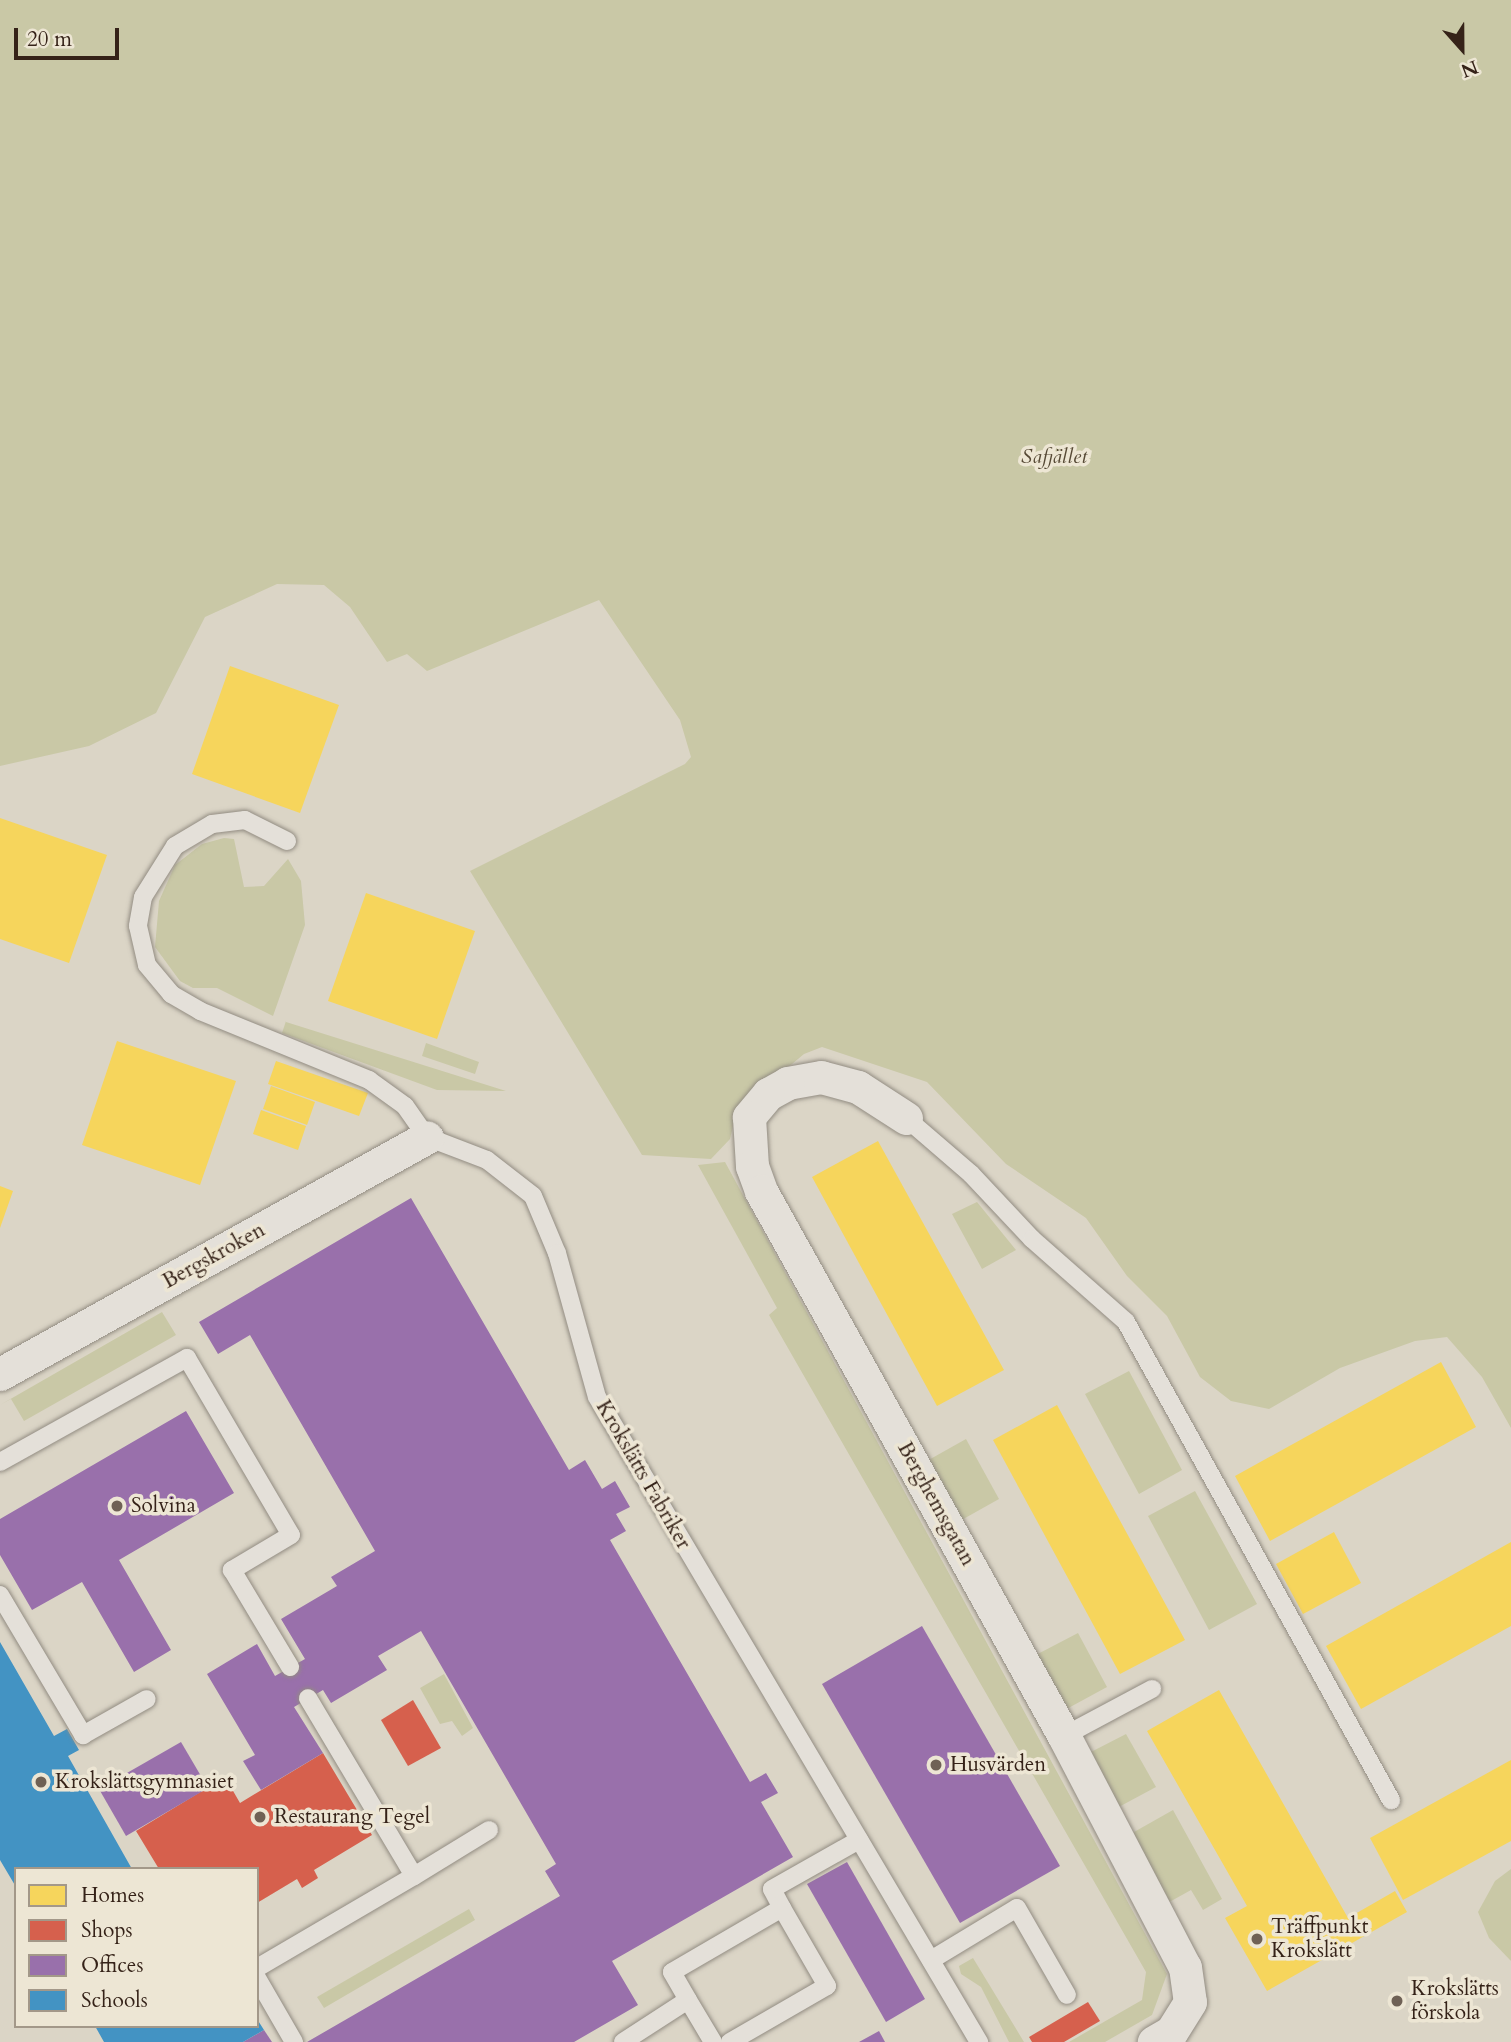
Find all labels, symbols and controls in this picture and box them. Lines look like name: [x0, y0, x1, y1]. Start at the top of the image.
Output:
scale bar: [18, 14, 122, 58]
north arrow: [1427, 14, 1497, 84]
text: 20 m: [27, 25, 72, 54]
text: N: [1457, 54, 1482, 84]
park label: Safjället: [1021, 444, 1087, 470]
street label: Bergskroken: [158, 1218, 270, 1294]
street label: Krokslätts Fabriker: [590, 1396, 696, 1554]
street label: Berghemsgatan: [892, 1438, 980, 1570]
place label: Solvina: [131, 1493, 196, 1519]
marker: Solvina: [109, 1498, 125, 1514]
place label: Husvärden: [950, 1752, 1046, 1778]
marker: Husvärden: [928, 1757, 944, 1773]
place label: Krokslättsgymnasiet: [55, 1769, 234, 1795]
marker: Krokslättsgymnasiet: [33, 1774, 49, 1790]
place label: Restaurang Tegel: [274, 1804, 430, 1830]
marker: Restaurang Tegel: [252, 1809, 268, 1825]
legend: [14, 1867, 259, 2028]
text: Homes: [81, 1881, 144, 1910]
place label: Träffpunkt Krokslätt: [1271, 1914, 1368, 1964]
text: Shops: [81, 1916, 133, 1945]
marker: Träffpunkt Krokslätt: [1249, 1931, 1265, 1947]
text: Offices: [81, 1951, 143, 1980]
place label: Krokslätts förskola: [1411, 1976, 1499, 2026]
text: Schools: [81, 1986, 148, 2015]
marker: Krokslätts förskola: [1389, 1993, 1405, 2009]

